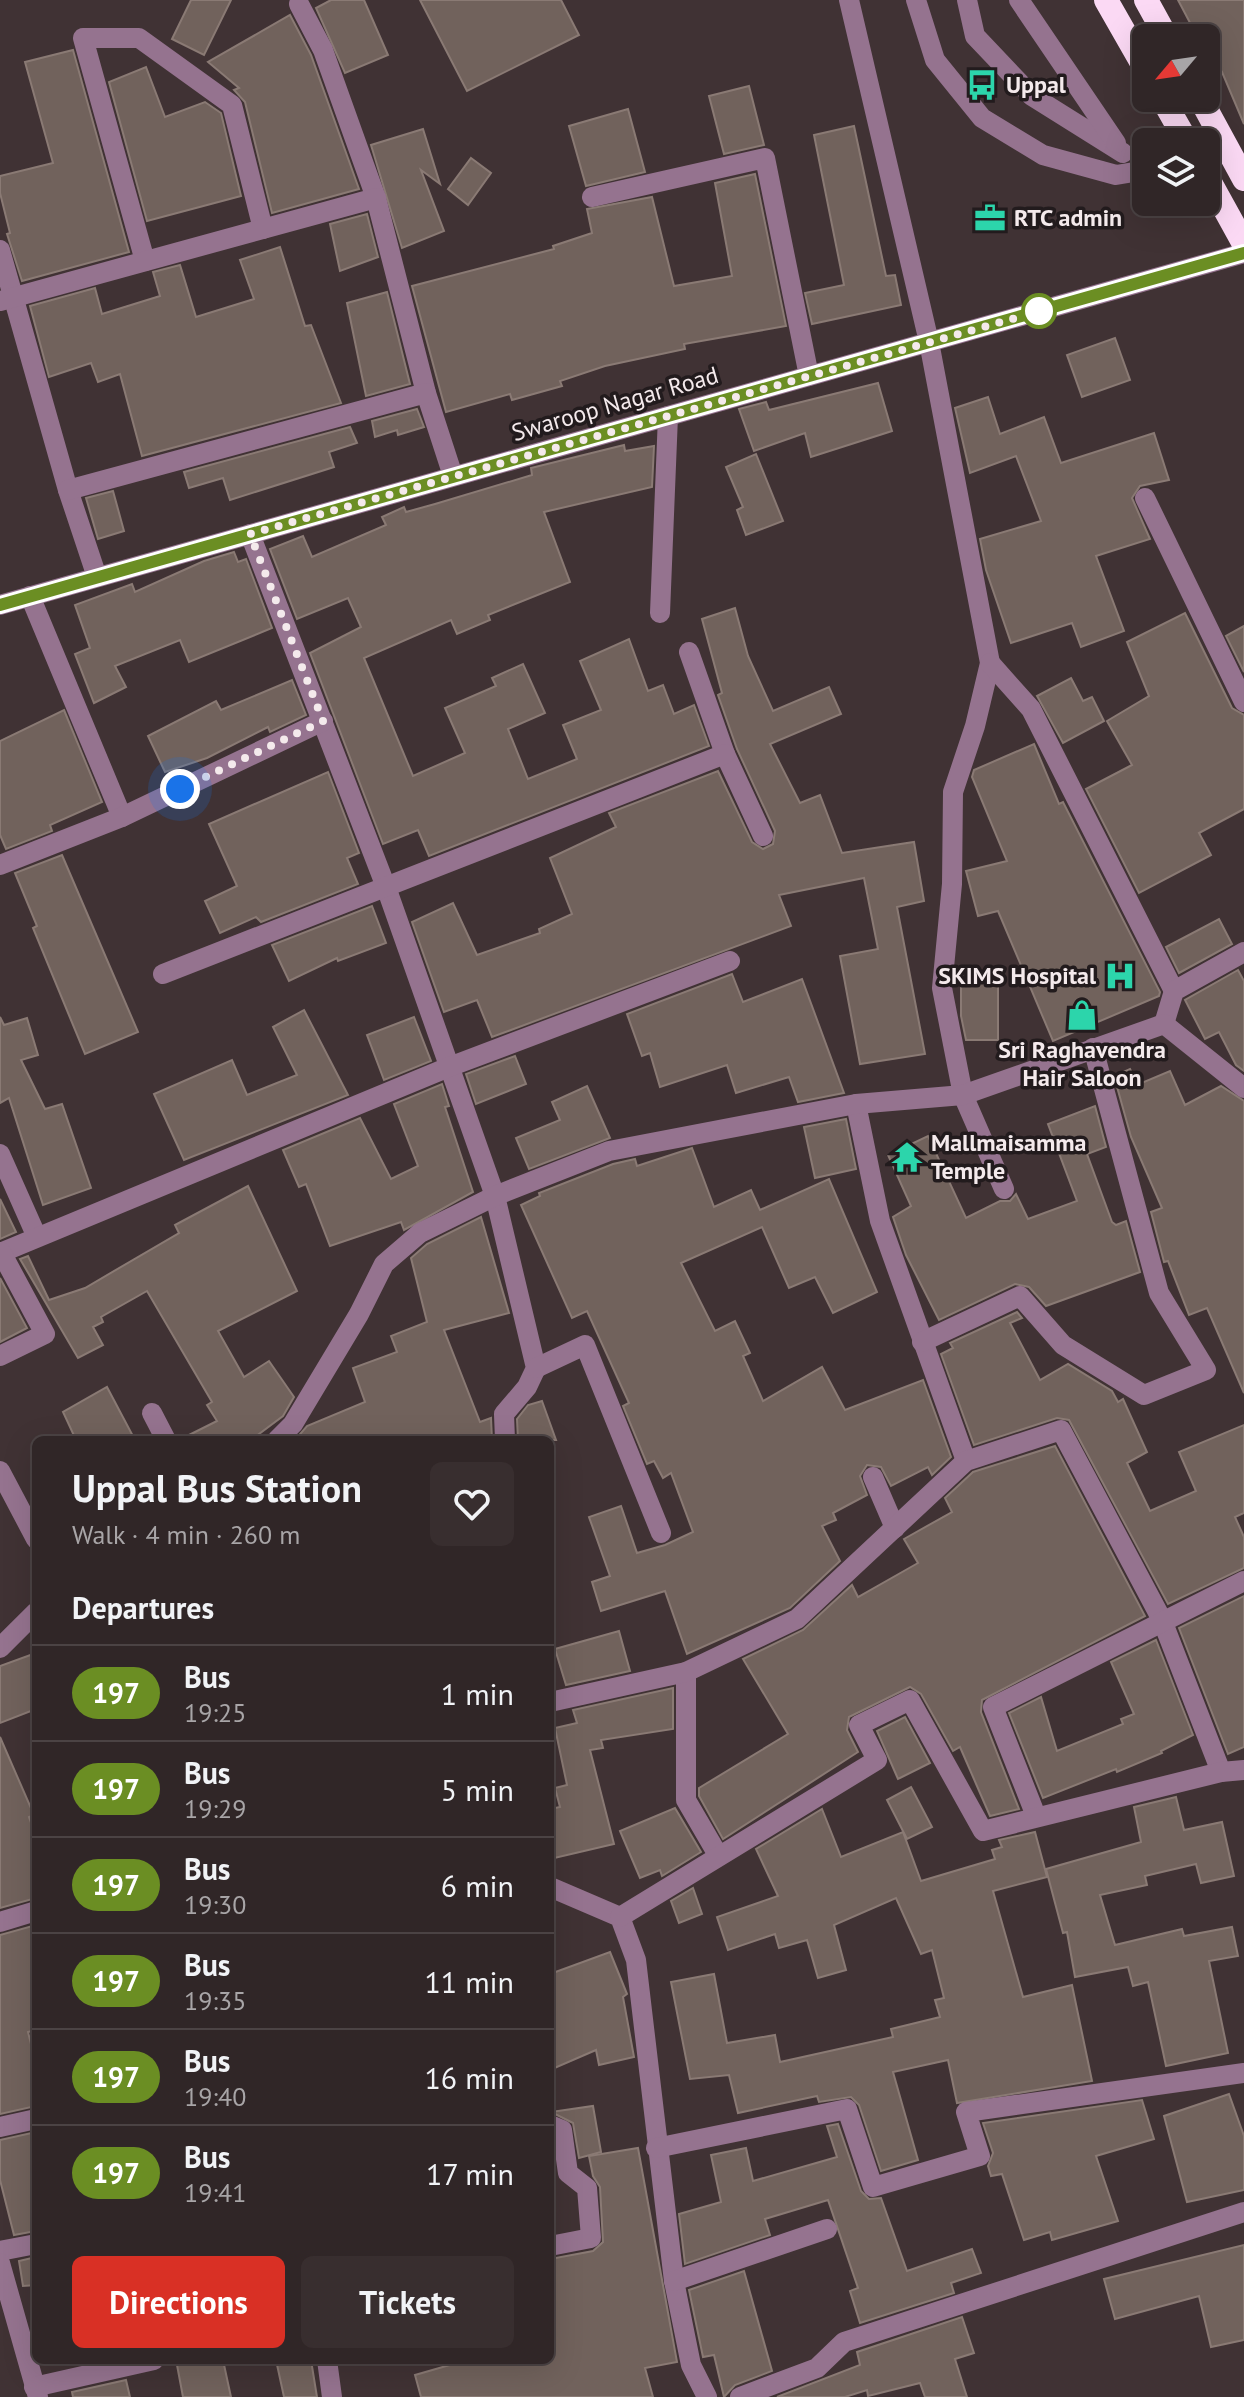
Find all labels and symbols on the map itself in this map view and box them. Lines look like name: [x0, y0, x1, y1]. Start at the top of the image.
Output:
north arrow: [1132, 24, 1220, 112]
bus stop icon: Uppal: [965, 68, 999, 102]
place label: Uppal: [1006, 69, 1067, 100]
office icon: RTC admin: [973, 201, 1007, 235]
place label: RTC admin: [1014, 202, 1122, 233]
unlabelled marker: [1022, 294, 1056, 328]
street label: Swaroop Nagar Road: [508, 359, 722, 448]
your location: [160, 769, 200, 809]
hospital icon: SKIMS Hospital: [1103, 959, 1137, 993]
place label: SKIMS Hospital: [938, 960, 1097, 991]
shop icon: Sri Raghavendra Hair Saloon: [1065, 998, 1099, 1032]
place label: Sri Raghavendra Hair Saloon: [998, 1034, 1166, 1093]
place label: Mallmaisamma Temple: [931, 1127, 1086, 1186]
temple icon: Mallmaisamma Temple: [890, 1140, 924, 1174]

